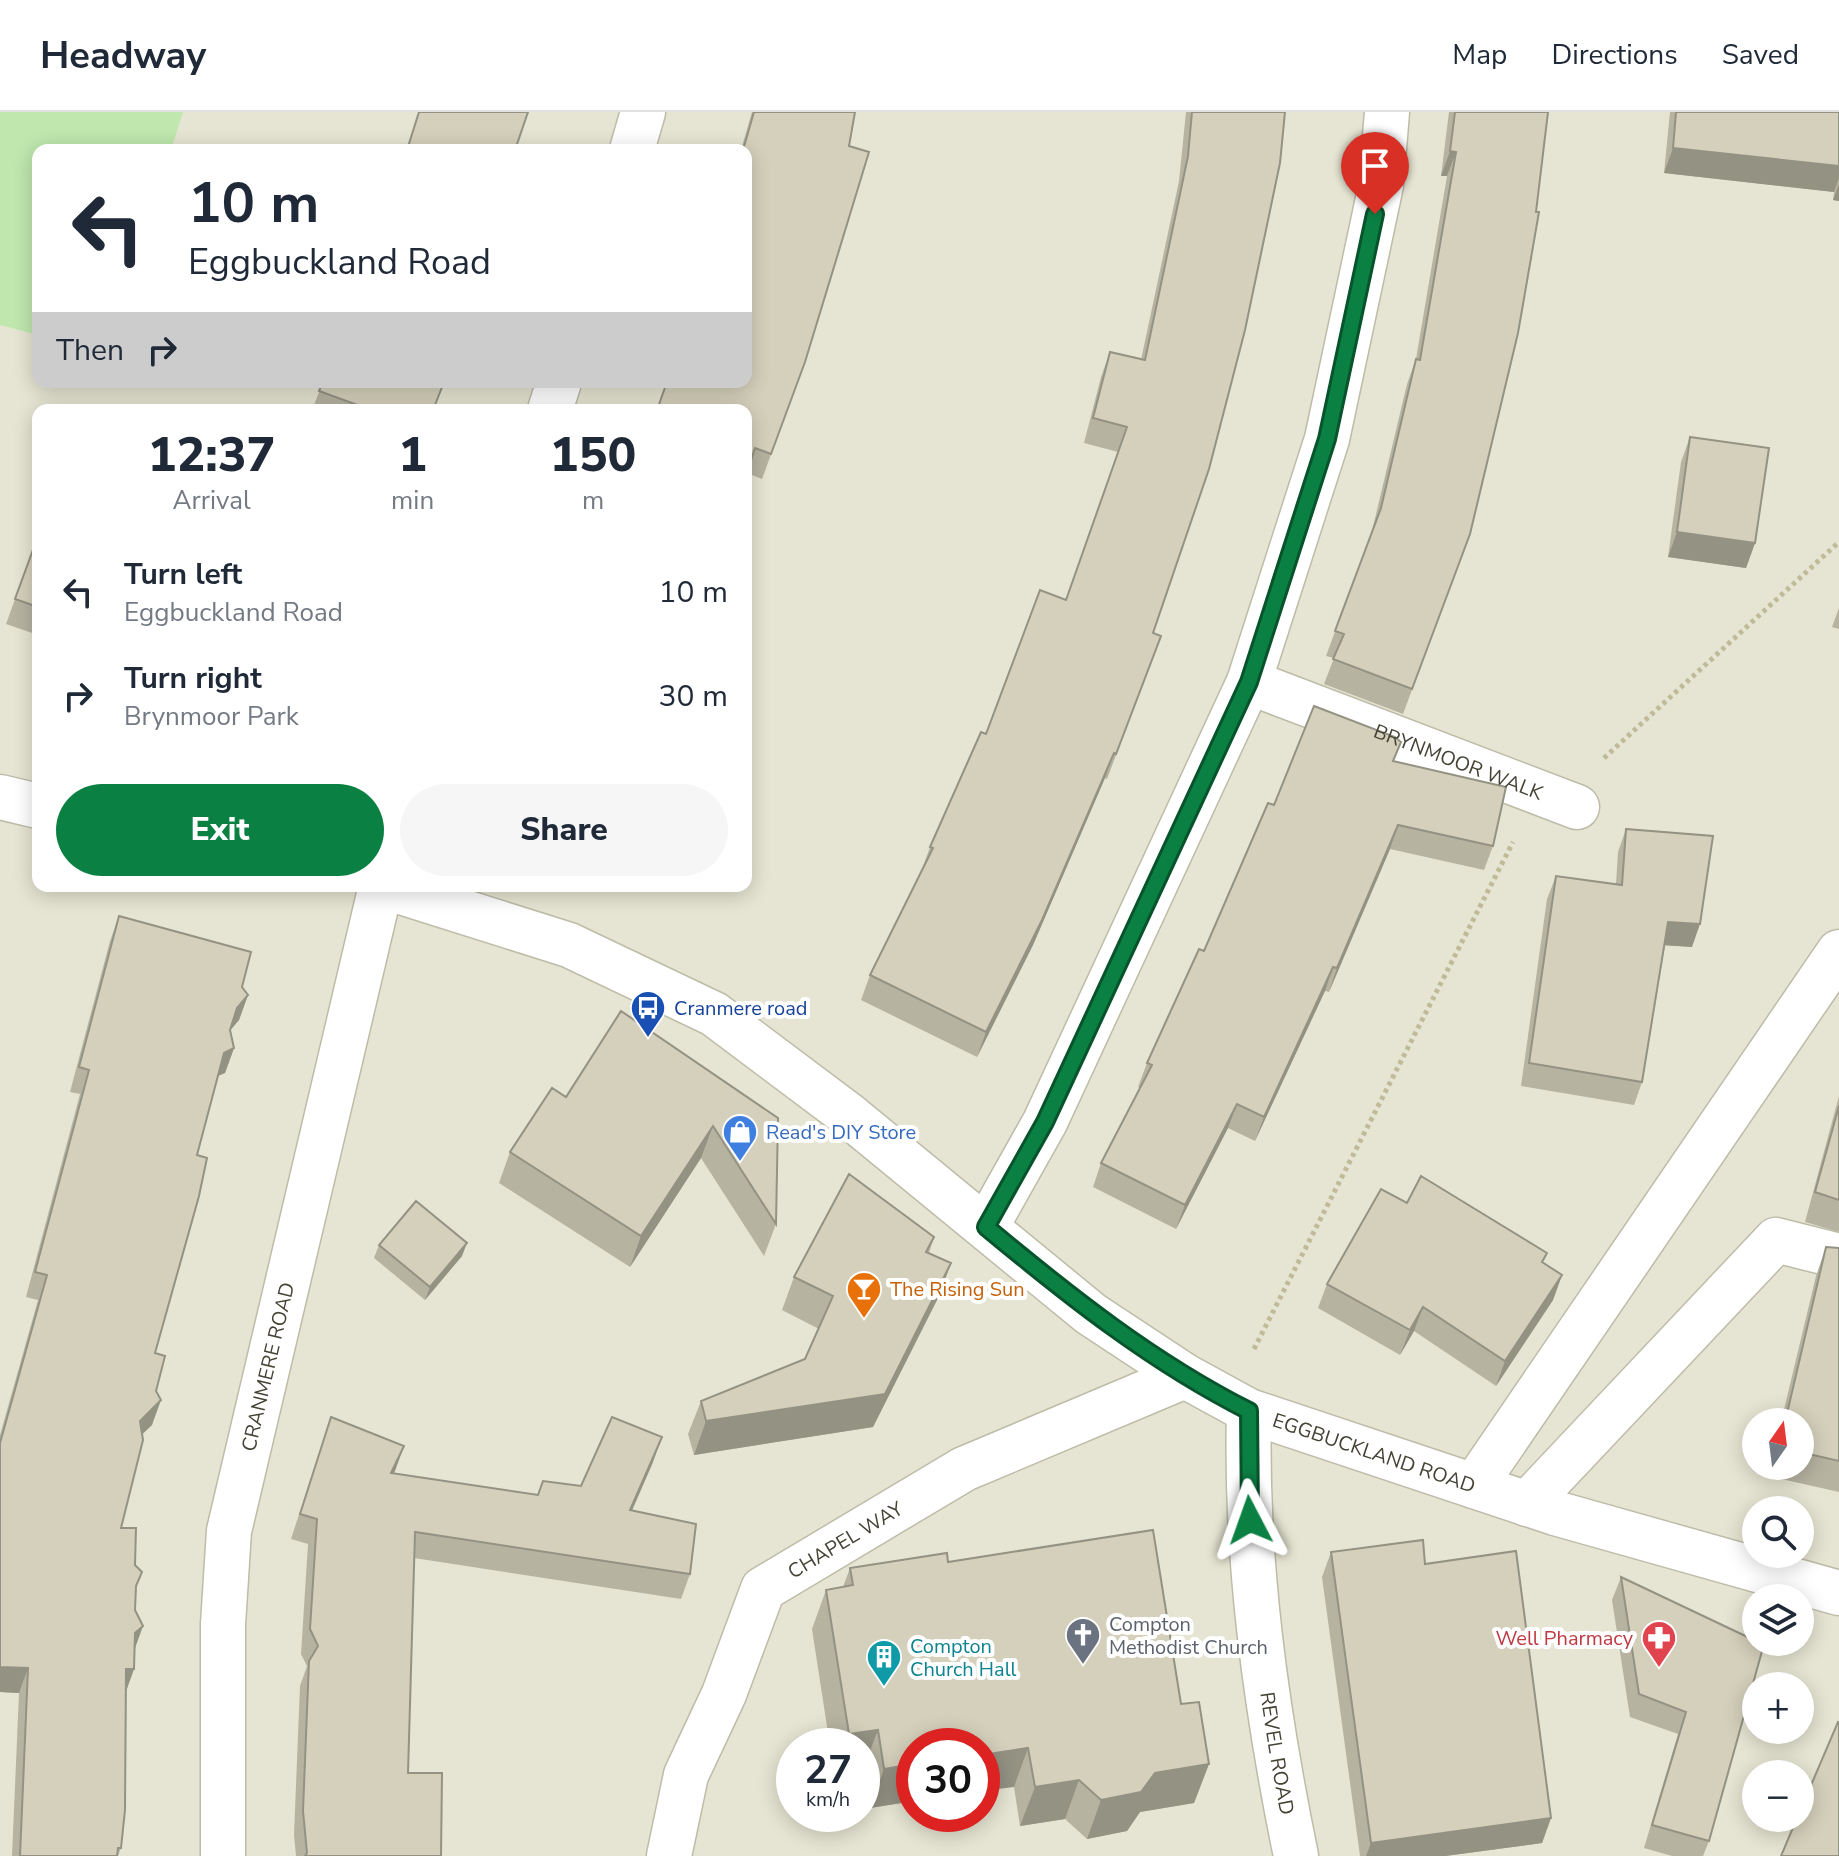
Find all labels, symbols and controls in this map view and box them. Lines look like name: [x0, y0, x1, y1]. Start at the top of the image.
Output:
text: Headway: [40, 30, 206, 81]
text: Map: [1452, 36, 1507, 74]
text: Directions: [1551, 36, 1678, 74]
text: Saved: [1722, 36, 1799, 74]
pin: [1341, 132, 1409, 214]
icon: arrive: [1353, 144, 1397, 188]
text: 10 m: [188, 165, 319, 242]
icon: left: [56, 176, 160, 280]
text: Eggbuckland Road: [188, 238, 491, 287]
icon: right: [140, 328, 184, 372]
text: Then: [56, 330, 124, 371]
text: 12:37: [148, 422, 275, 488]
text: 1: [398, 422, 427, 488]
text: 150: [550, 422, 636, 488]
text: Arrival: [172, 483, 251, 518]
text: min: [391, 483, 434, 518]
text: m: [582, 483, 604, 518]
text: Turn left: [124, 554, 242, 595]
icon: left: [56, 570, 100, 614]
text: 10 m: [659, 572, 728, 613]
text: Eggbuckland Road: [124, 595, 343, 630]
text: Turn right: [124, 658, 262, 699]
icon: right: [56, 674, 100, 718]
text: 30 m: [659, 676, 728, 717]
text: Brynmoor Park: [124, 699, 299, 734]
street label: BRYNMOOR WALK: [1370, 717, 1547, 806]
button: Exit: [56, 784, 384, 876]
button: Share: [400, 784, 728, 876]
bus stop icon: Cranmere road: [629, 989, 667, 1039]
place label: Cranmere road: [674, 995, 807, 1022]
shop icon: Read's DIY Store: [721, 1113, 759, 1163]
place label: Read's DIY Store: [766, 1119, 916, 1146]
bar icon: The Rising Sun: [845, 1270, 883, 1320]
place label: The Rising Sun: [890, 1276, 1025, 1303]
street label: CRANMERE ROAD: [235, 1279, 301, 1454]
street label: EGGBUCKLAND ROAD: [1269, 1406, 1479, 1499]
north arrow: [1742, 1408, 1814, 1480]
map controls: [1742, 1408, 1814, 1832]
position arrow: [1208, 1478, 1292, 1562]
street label: CHAPEL WAY: [783, 1495, 909, 1585]
button: search: [1742, 1496, 1814, 1568]
button: layers: [1742, 1584, 1814, 1656]
place label: Compton Methodist Church: [1109, 1611, 1268, 1661]
church icon: Compton Methodist Church: [1064, 1616, 1102, 1666]
pharmacy icon: Well Pharmacy: [1640, 1619, 1678, 1669]
place label: Well Pharmacy: [1495, 1625, 1634, 1652]
place label: Compton Church Hall: [910, 1633, 1017, 1683]
building icon: Compton Church Hall: [865, 1638, 903, 1688]
button: +: [1742, 1672, 1814, 1744]
street label: REVEL ROAD: [1254, 1690, 1301, 1817]
speed limit sign: 30: [896, 1728, 1000, 1832]
text: 27: [804, 1743, 852, 1797]
button: −: [1742, 1760, 1814, 1832]
text: km/h: [806, 1786, 850, 1813]

